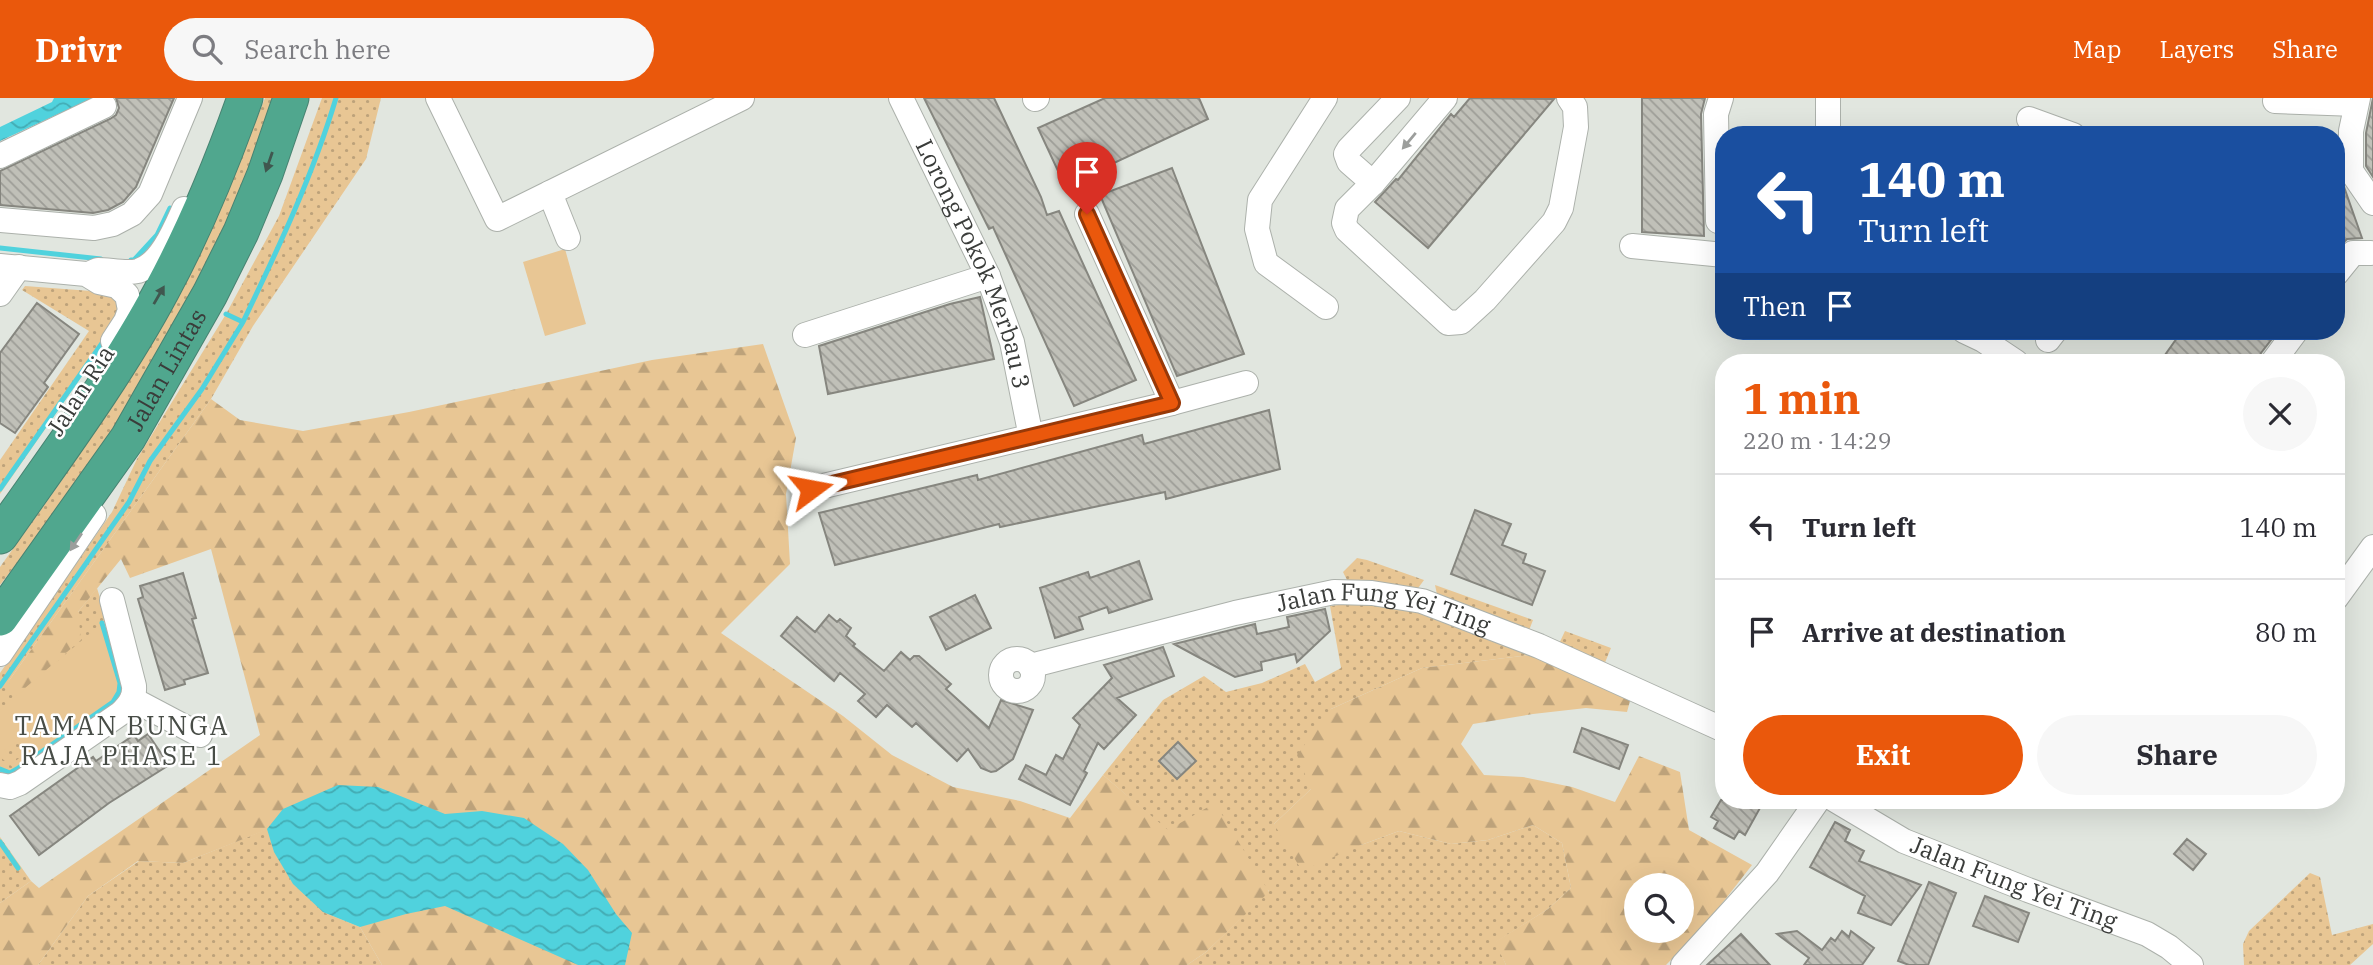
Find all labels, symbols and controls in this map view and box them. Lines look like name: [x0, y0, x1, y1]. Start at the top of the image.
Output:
search box: [164, 18, 654, 81]
text: Drivr: [35, 28, 122, 71]
icon: search: [188, 30, 226, 68]
text: Search here: [244, 32, 391, 66]
text: Map: [2073, 33, 2121, 65]
text: Layers: [2159, 33, 2234, 65]
text: Share: [2272, 33, 2338, 65]
one-way arrow: [1402, 132, 1417, 149]
street label: Lorong Pokok Merbau 3: [909, 134, 1038, 392]
pin: [1057, 142, 1117, 214]
text: 140 m: [1858, 147, 2005, 210]
one-way arrow: [263, 152, 274, 173]
icon: arrive: [1068, 153, 1106, 191]
icon: left: [1743, 154, 1834, 245]
text: Turn left: [1858, 209, 1989, 251]
one-way arrow: [153, 285, 165, 304]
icon: arrive: [1821, 287, 1859, 325]
text: Then: [1743, 289, 1807, 323]
street label: Jalan Lintas: [118, 303, 213, 436]
street label: Jalan Ria: [39, 339, 121, 442]
text: 1 min: [1743, 371, 1861, 426]
button: close: [2243, 377, 2317, 451]
text: 220 m · 14:29: [1743, 425, 1892, 455]
position arrow: [774, 452, 848, 526]
icon: left: [1743, 508, 1781, 546]
text: Turn left: [1802, 510, 1916, 544]
text: 140 m: [2239, 510, 2317, 544]
one-way arrow: [69, 532, 82, 552]
street label: Jalan Fung Yei Ting: [1273, 575, 1496, 641]
icon: arrive: [1743, 613, 1781, 651]
text: Arrive at destination: [1802, 615, 2066, 649]
text: 80 m: [2255, 615, 2317, 649]
district label: TAMAN BUNGA RAJA PHASE 1: [14, 708, 230, 772]
button: Exit: [1743, 715, 2023, 795]
button: Share: [2037, 715, 2317, 795]
street label: Jalan Fung Yei Ting: [1906, 828, 2122, 937]
map controls: [1624, 873, 1694, 943]
button: search: [1624, 873, 1694, 943]

